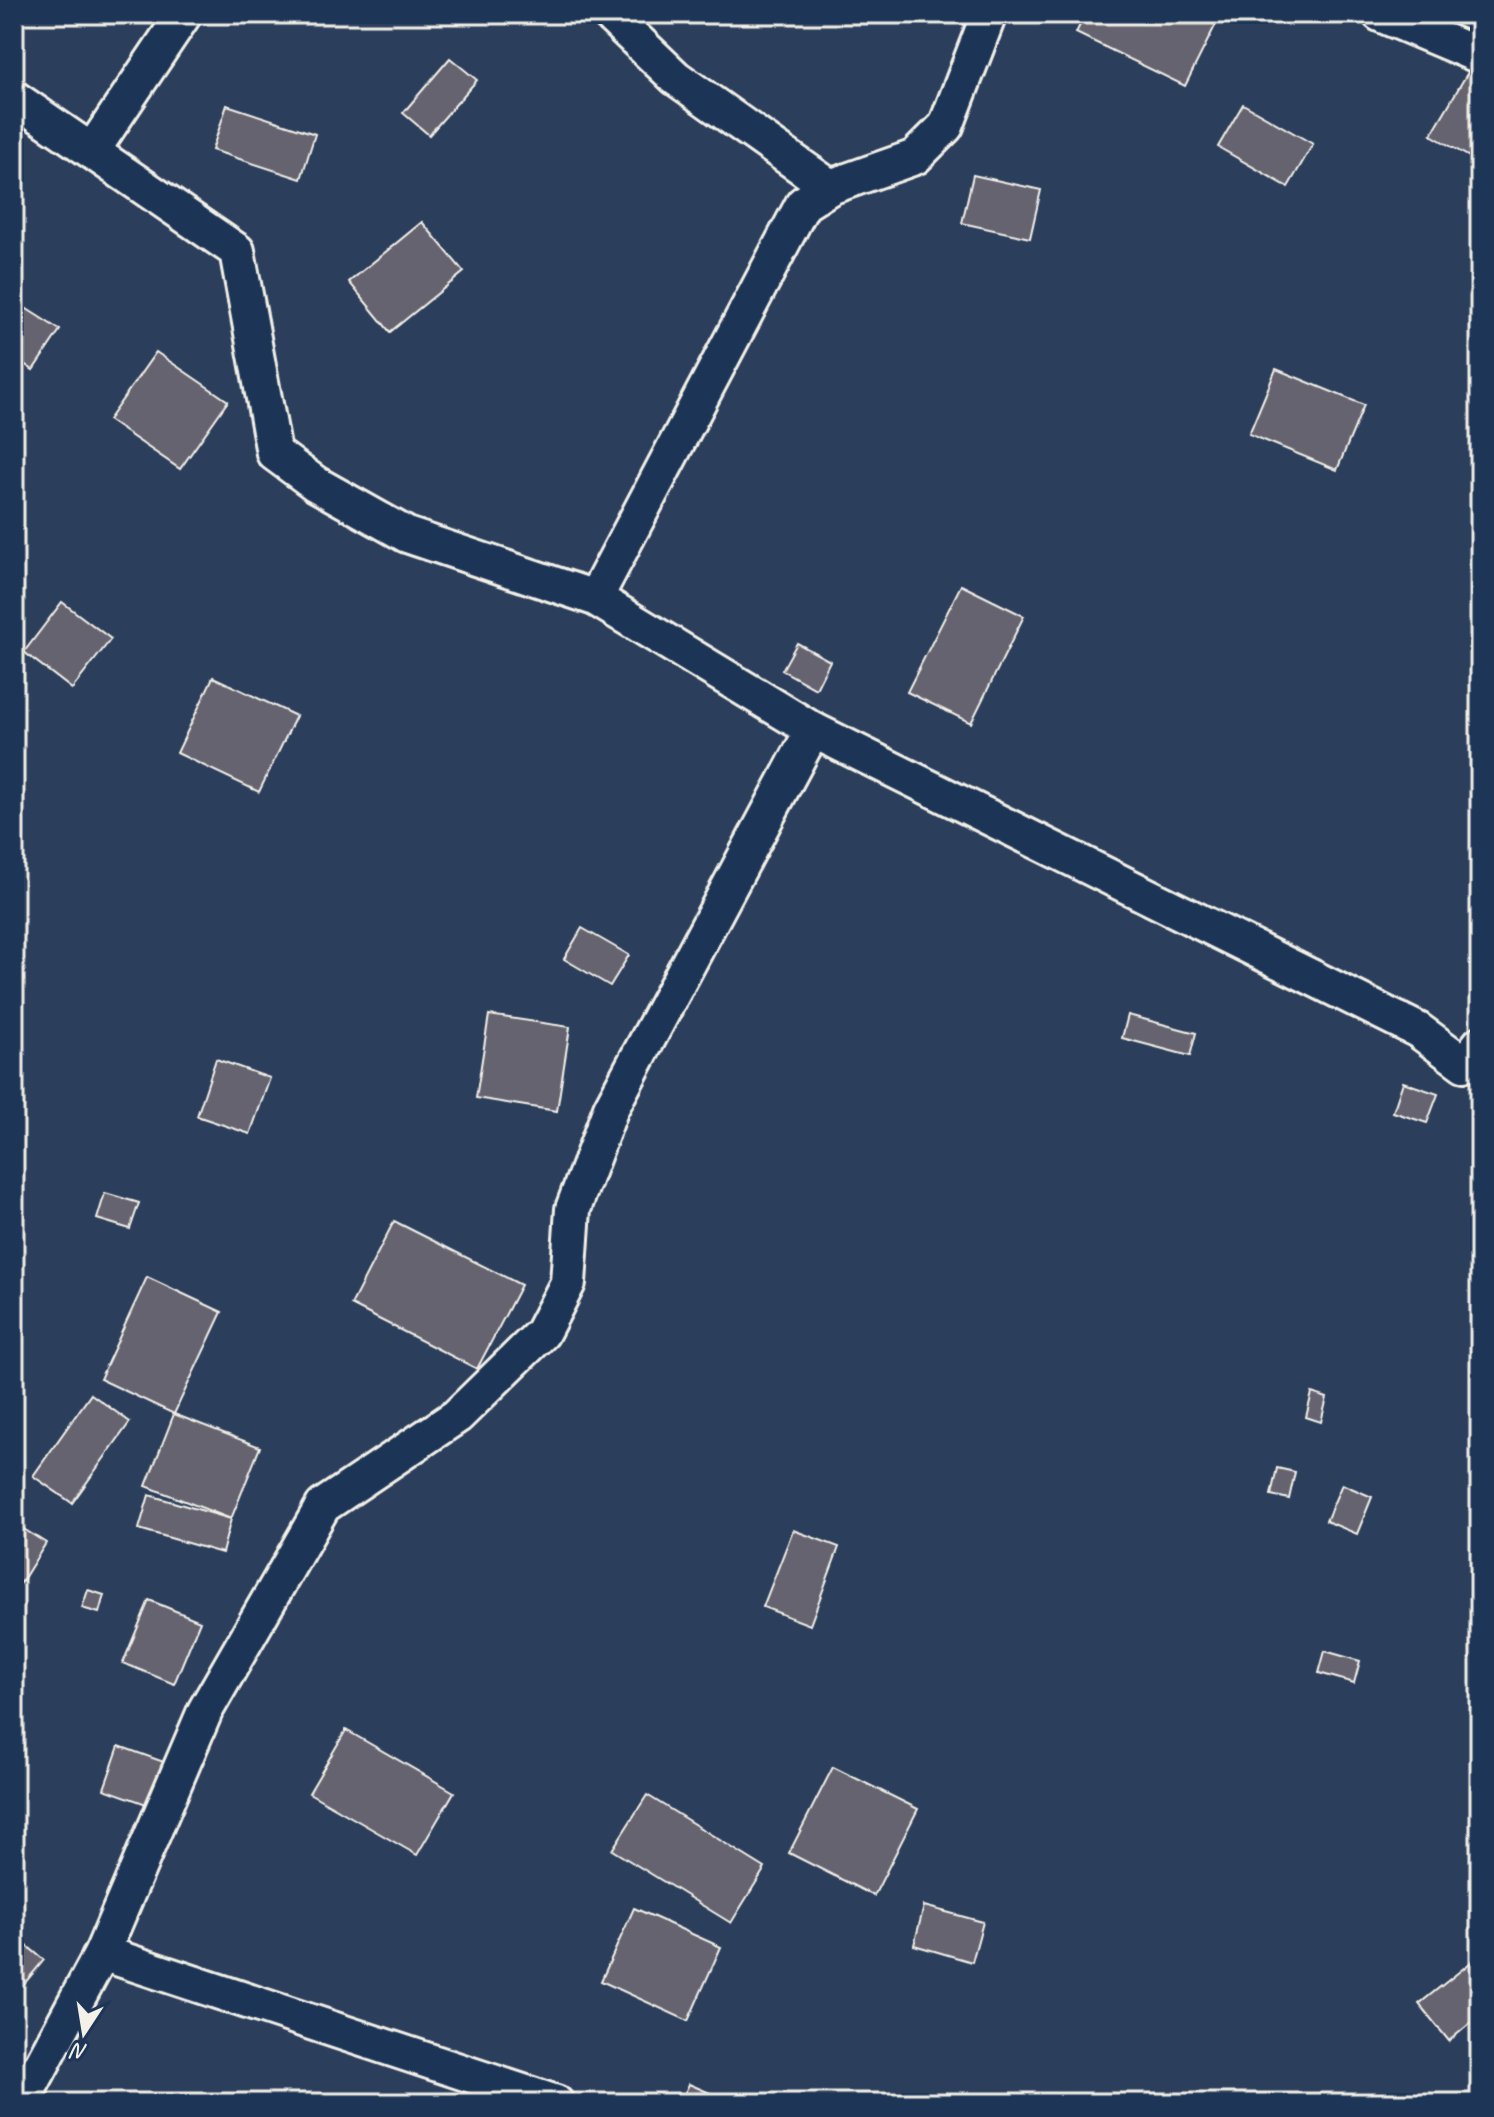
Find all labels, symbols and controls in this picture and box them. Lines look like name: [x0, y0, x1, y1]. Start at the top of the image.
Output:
north arrow: [44, 1993, 124, 2073]
text: N: [67, 2036, 90, 2067]

